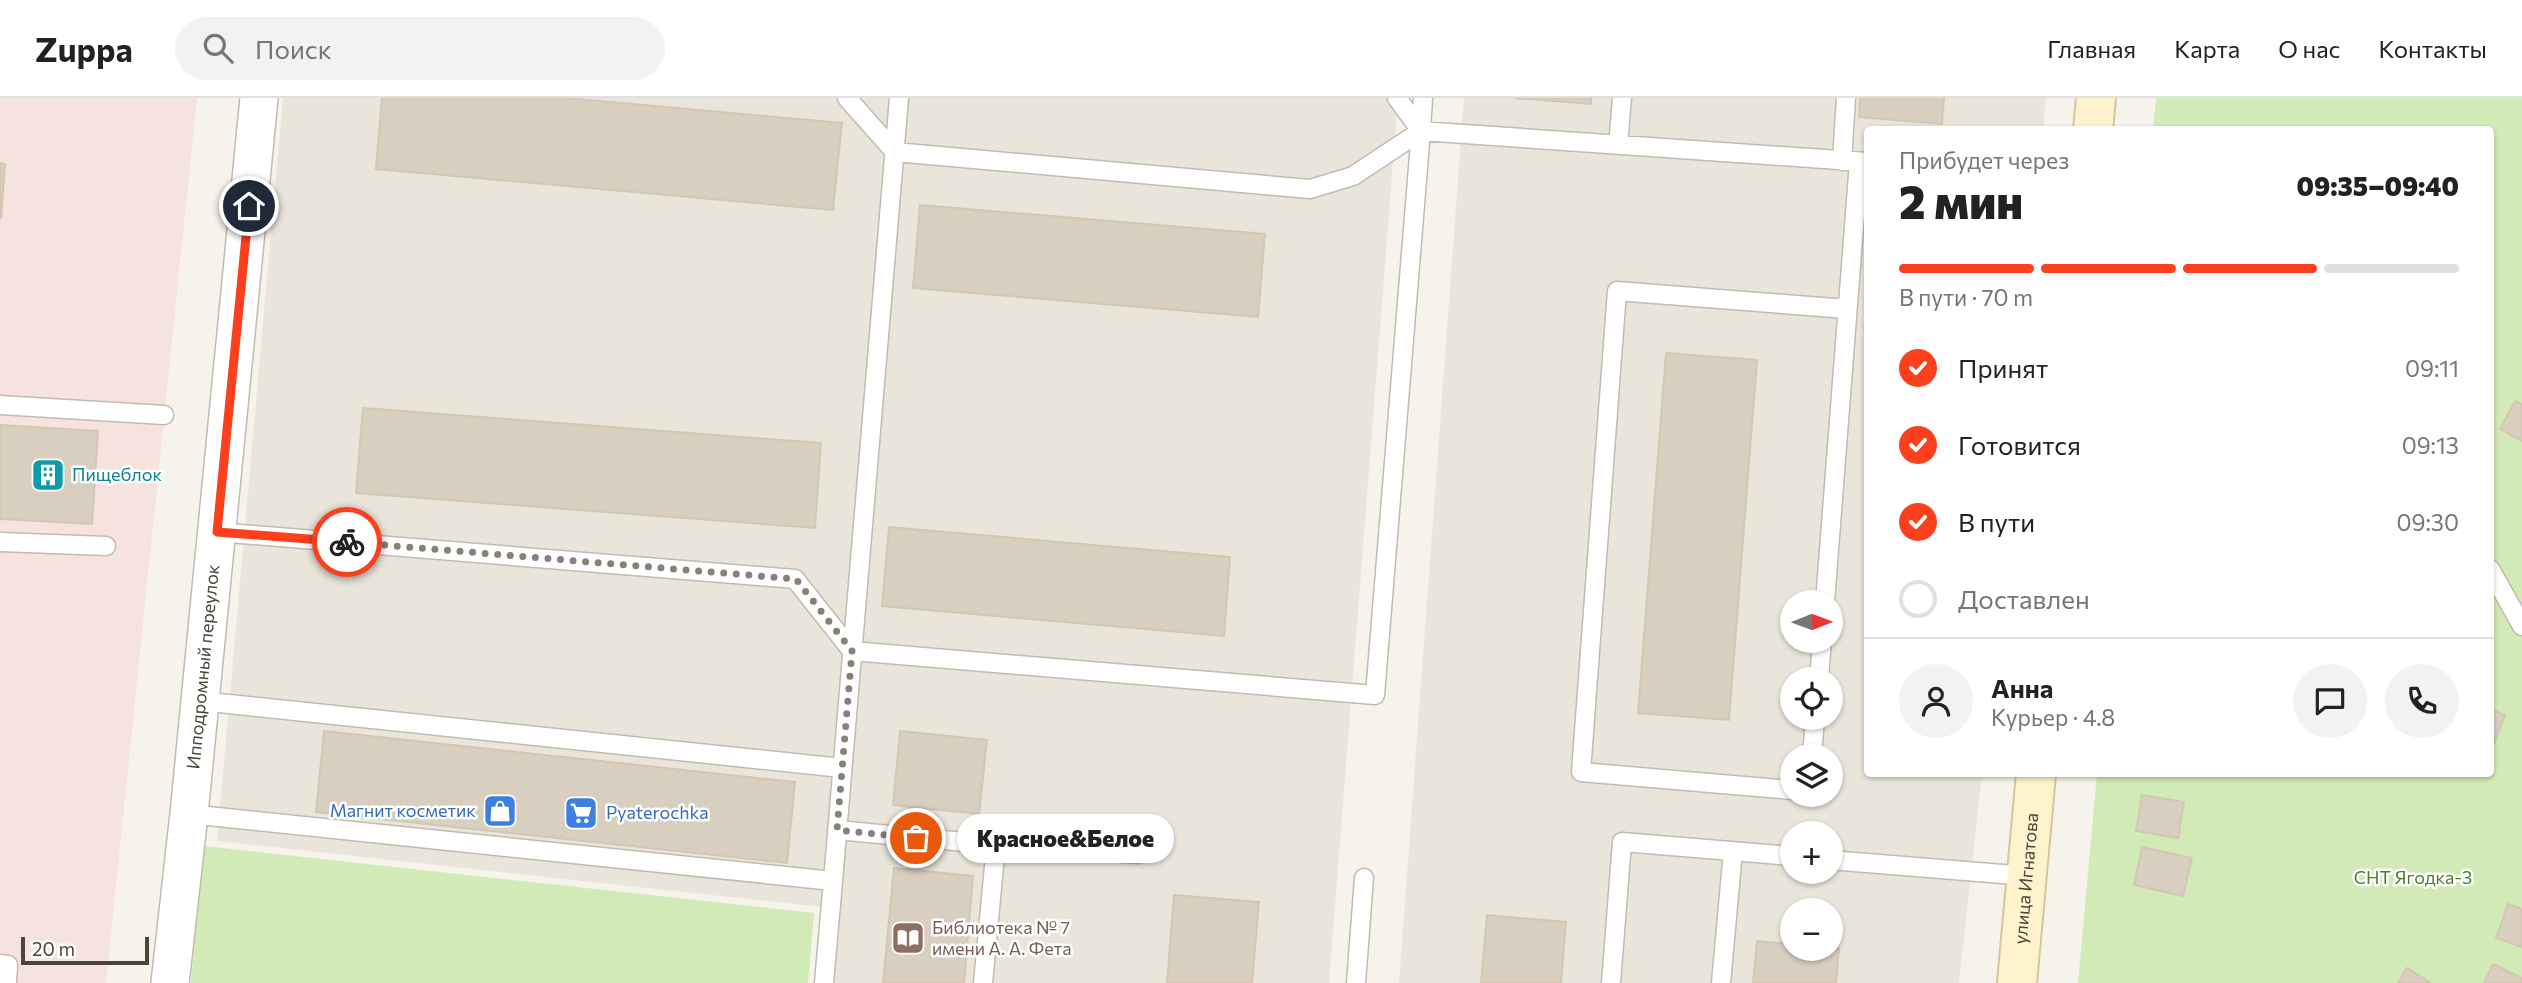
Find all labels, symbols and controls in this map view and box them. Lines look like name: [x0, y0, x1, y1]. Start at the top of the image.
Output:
search box: [175, 17, 665, 80]
text: Zuppa: [35, 28, 133, 69]
icon: search: [199, 29, 237, 67]
text: Поиск: [255, 33, 332, 64]
text: Главная: [2047, 34, 2136, 63]
text: Карта: [2174, 34, 2240, 63]
text: О нас: [2278, 34, 2340, 63]
text: Контакты: [2378, 34, 2487, 63]
text: Прибудет через: [1899, 146, 2069, 174]
text: 09:35–09:40: [2297, 170, 2459, 201]
text: 2 мин: [1899, 172, 2023, 228]
pin: [219, 176, 279, 236]
icon: home: [230, 187, 268, 225]
text: В пути · 70 m: [1899, 283, 2033, 311]
icon: check: [1899, 349, 1937, 387]
text: Принят: [1958, 352, 2048, 383]
text: 09:11: [2405, 354, 2459, 382]
icon: check: [1899, 426, 1937, 464]
text: Готовится: [1958, 429, 2081, 460]
text: 09:13: [2402, 431, 2459, 459]
building icon: Пищеблок: [29, 456, 67, 494]
place label: Пищеблок: [72, 463, 162, 485]
icon: check: [1899, 503, 1937, 541]
text: В пути: [1958, 506, 2035, 537]
courier: [312, 507, 382, 577]
text: 09:30: [2396, 508, 2459, 536]
icon: bike: [328, 523, 366, 561]
street label: Ипподромный переулок: [181, 563, 223, 770]
text: Доставлен: [1958, 583, 2090, 614]
north arrow: [1780, 590, 1843, 653]
map controls: [1780, 590, 1843, 961]
button: person: [1899, 664, 1973, 738]
button: chat: [2293, 664, 2367, 738]
button: phone: [2385, 664, 2459, 738]
button: locate: [1780, 667, 1843, 730]
text: Анна: [1991, 672, 2053, 703]
text: Курьер · 4.8: [1991, 703, 2115, 731]
button: layers: [1780, 744, 1843, 807]
shop icon: Магнит косметик: [481, 792, 519, 830]
supermarket icon: Pyaterochka: [562, 794, 600, 832]
place label: Магнит косметик: [330, 799, 476, 821]
place label: Pyaterochka: [606, 801, 709, 823]
pin: [886, 808, 946, 868]
street label: улица Игнатова: [2009, 812, 2042, 945]
callout: Красное&Белое: [958, 814, 1175, 862]
icon: bag: [897, 819, 935, 857]
button: +: [1780, 821, 1843, 884]
text: Красное&Белое: [977, 824, 1154, 852]
park label: СНТ Ягодка-3: [2354, 866, 2472, 888]
button: −: [1780, 898, 1843, 961]
place label: Библиотека № 7 имени А. А. Фета: [932, 916, 1072, 959]
library icon: Библиотека № 7 имени А. А. Фета: [889, 919, 927, 957]
scale bar: [21, 934, 149, 966]
text: 20 m: [32, 937, 75, 960]

